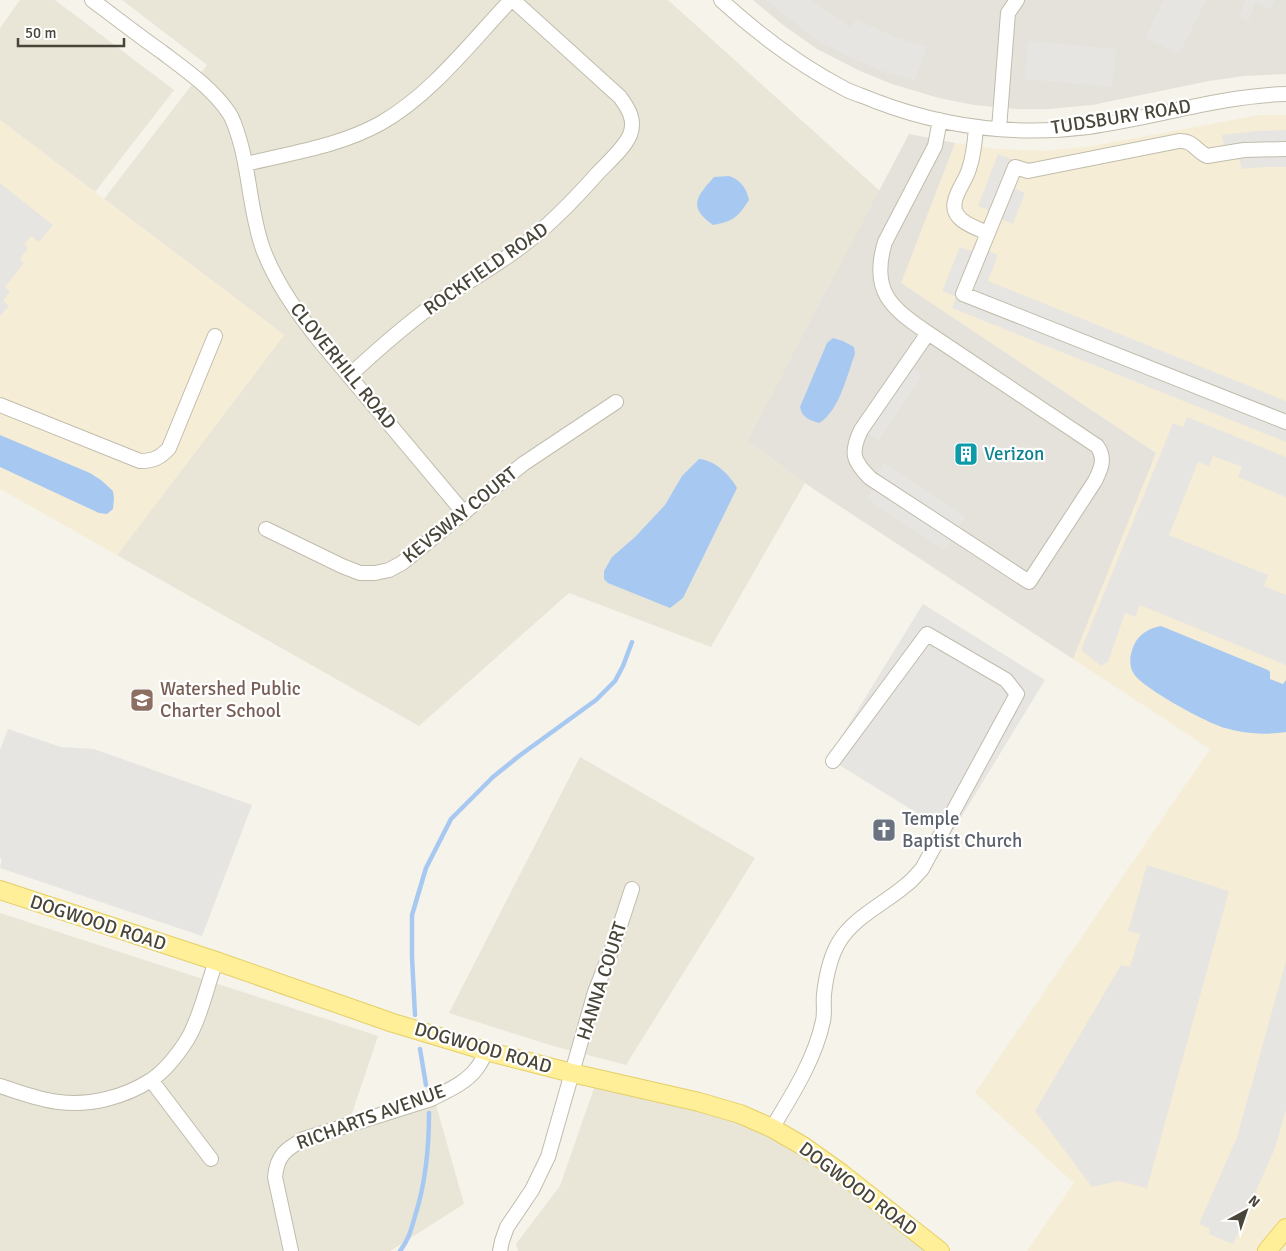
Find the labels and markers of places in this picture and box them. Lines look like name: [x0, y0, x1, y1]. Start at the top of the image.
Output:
building icon: Verizon: [953, 441, 979, 467]
place label: Verizon: [984, 442, 1044, 466]
place label: Watershed Public Charter School: [160, 677, 301, 723]
school or university icon: Watershed Public Charter School: [129, 687, 155, 713]
place label: Temple Baptist Church: [902, 807, 1022, 853]
church icon: Temple Baptist Church: [871, 817, 897, 843]

